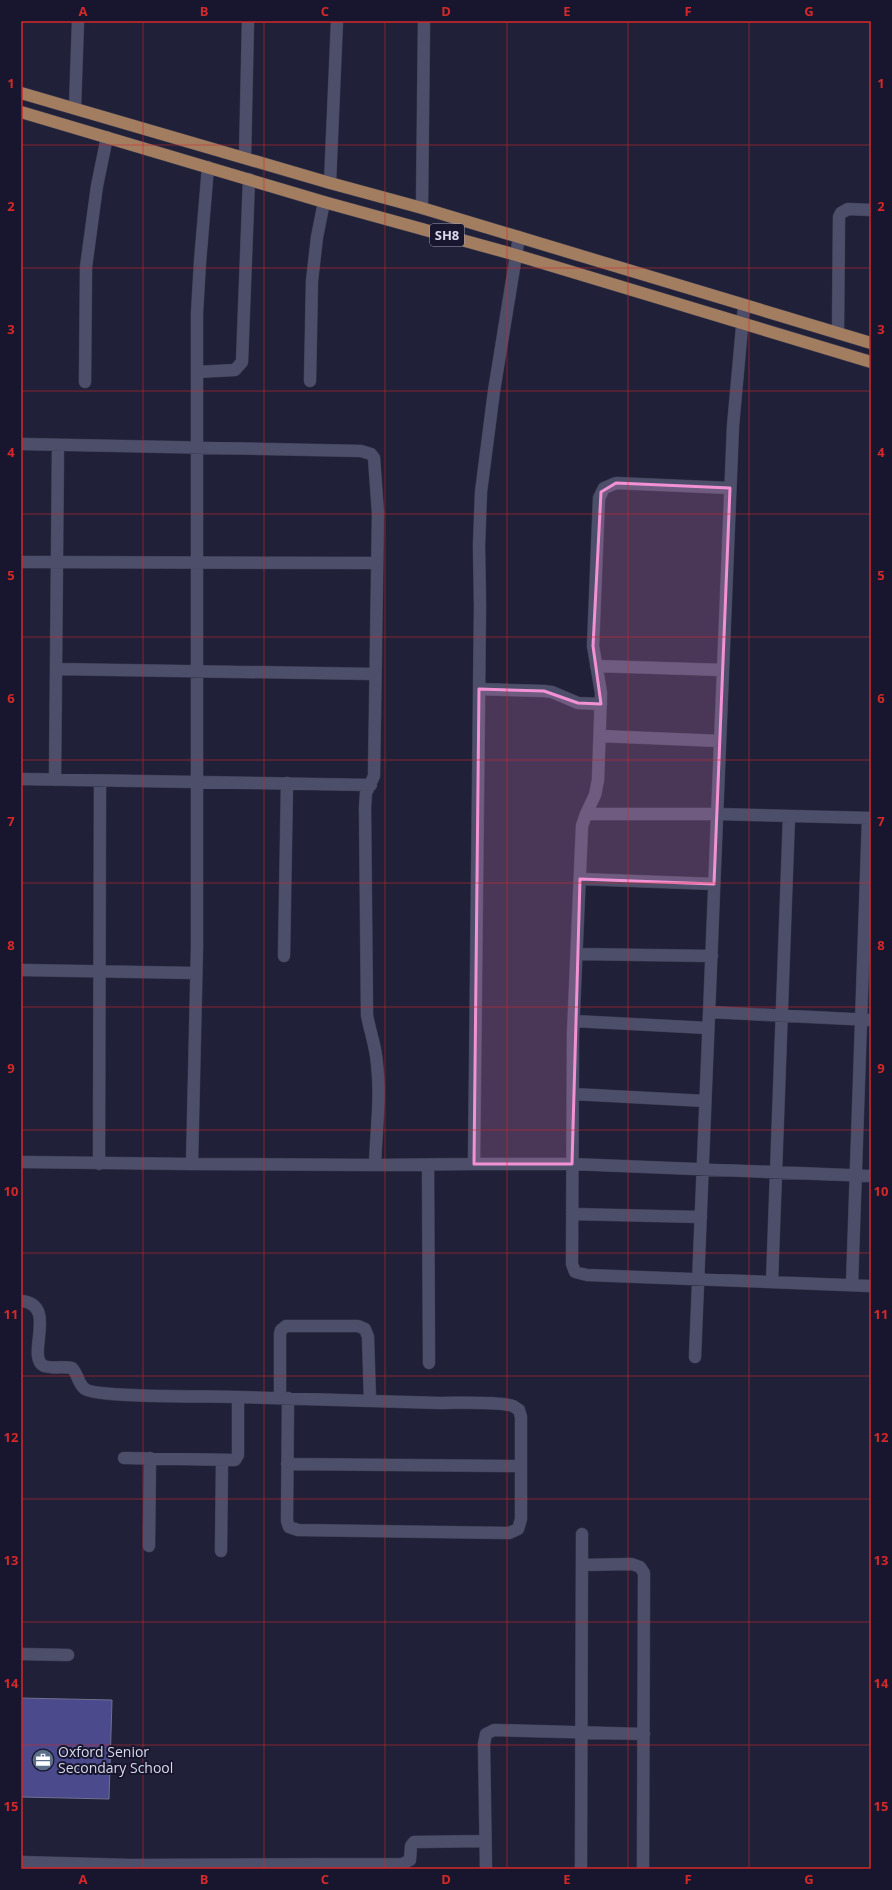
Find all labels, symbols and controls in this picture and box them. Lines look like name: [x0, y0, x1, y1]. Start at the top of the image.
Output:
text: A: [79, 2, 88, 20]
text: B: [200, 2, 209, 20]
text: C: [321, 2, 329, 20]
text: D: [441, 2, 451, 20]
text: E: [563, 2, 571, 20]
text: F: [684, 2, 692, 20]
text: G: [804, 2, 814, 20]
text: 1: [7, 74, 15, 92]
text: 1: [877, 74, 885, 92]
text: 2: [7, 197, 15, 215]
text: 2: [877, 197, 885, 215]
road number: SH8: [430, 224, 464, 246]
text: 3: [7, 320, 15, 338]
text: 3: [877, 320, 885, 338]
text: 4: [7, 443, 15, 461]
text: 4: [877, 443, 885, 461]
text: 5: [7, 566, 15, 584]
text: 5: [877, 566, 885, 584]
text: 6: [7, 689, 15, 707]
text: 6: [877, 689, 885, 707]
text: 7: [7, 812, 15, 830]
text: 7: [877, 812, 885, 830]
text: 8: [7, 936, 15, 954]
text: 8: [877, 936, 885, 954]
text: 9: [7, 1059, 15, 1077]
text: 9: [877, 1059, 885, 1077]
text: 10: [4, 1182, 18, 1200]
text: 10: [874, 1182, 888, 1200]
text: 11: [4, 1305, 18, 1323]
text: 11: [874, 1305, 888, 1323]
text: 12: [4, 1428, 19, 1446]
text: 12: [874, 1428, 889, 1446]
text: 13: [4, 1551, 18, 1569]
text: 13: [874, 1551, 888, 1569]
text: 14: [4, 1674, 19, 1692]
text: 14: [874, 1674, 889, 1692]
place label: Oxford Senior Secondary School: [58, 1742, 173, 1777]
office icon: Oxford Senior Secondary School: [30, 1747, 56, 1773]
text: 15: [4, 1797, 18, 1815]
text: 15: [874, 1797, 888, 1815]
text: A: [79, 1870, 88, 1888]
text: B: [200, 1870, 209, 1888]
text: C: [321, 1870, 329, 1888]
text: D: [441, 1870, 451, 1888]
text: E: [563, 1870, 571, 1888]
text: F: [684, 1870, 692, 1888]
text: G: [804, 1870, 814, 1888]

